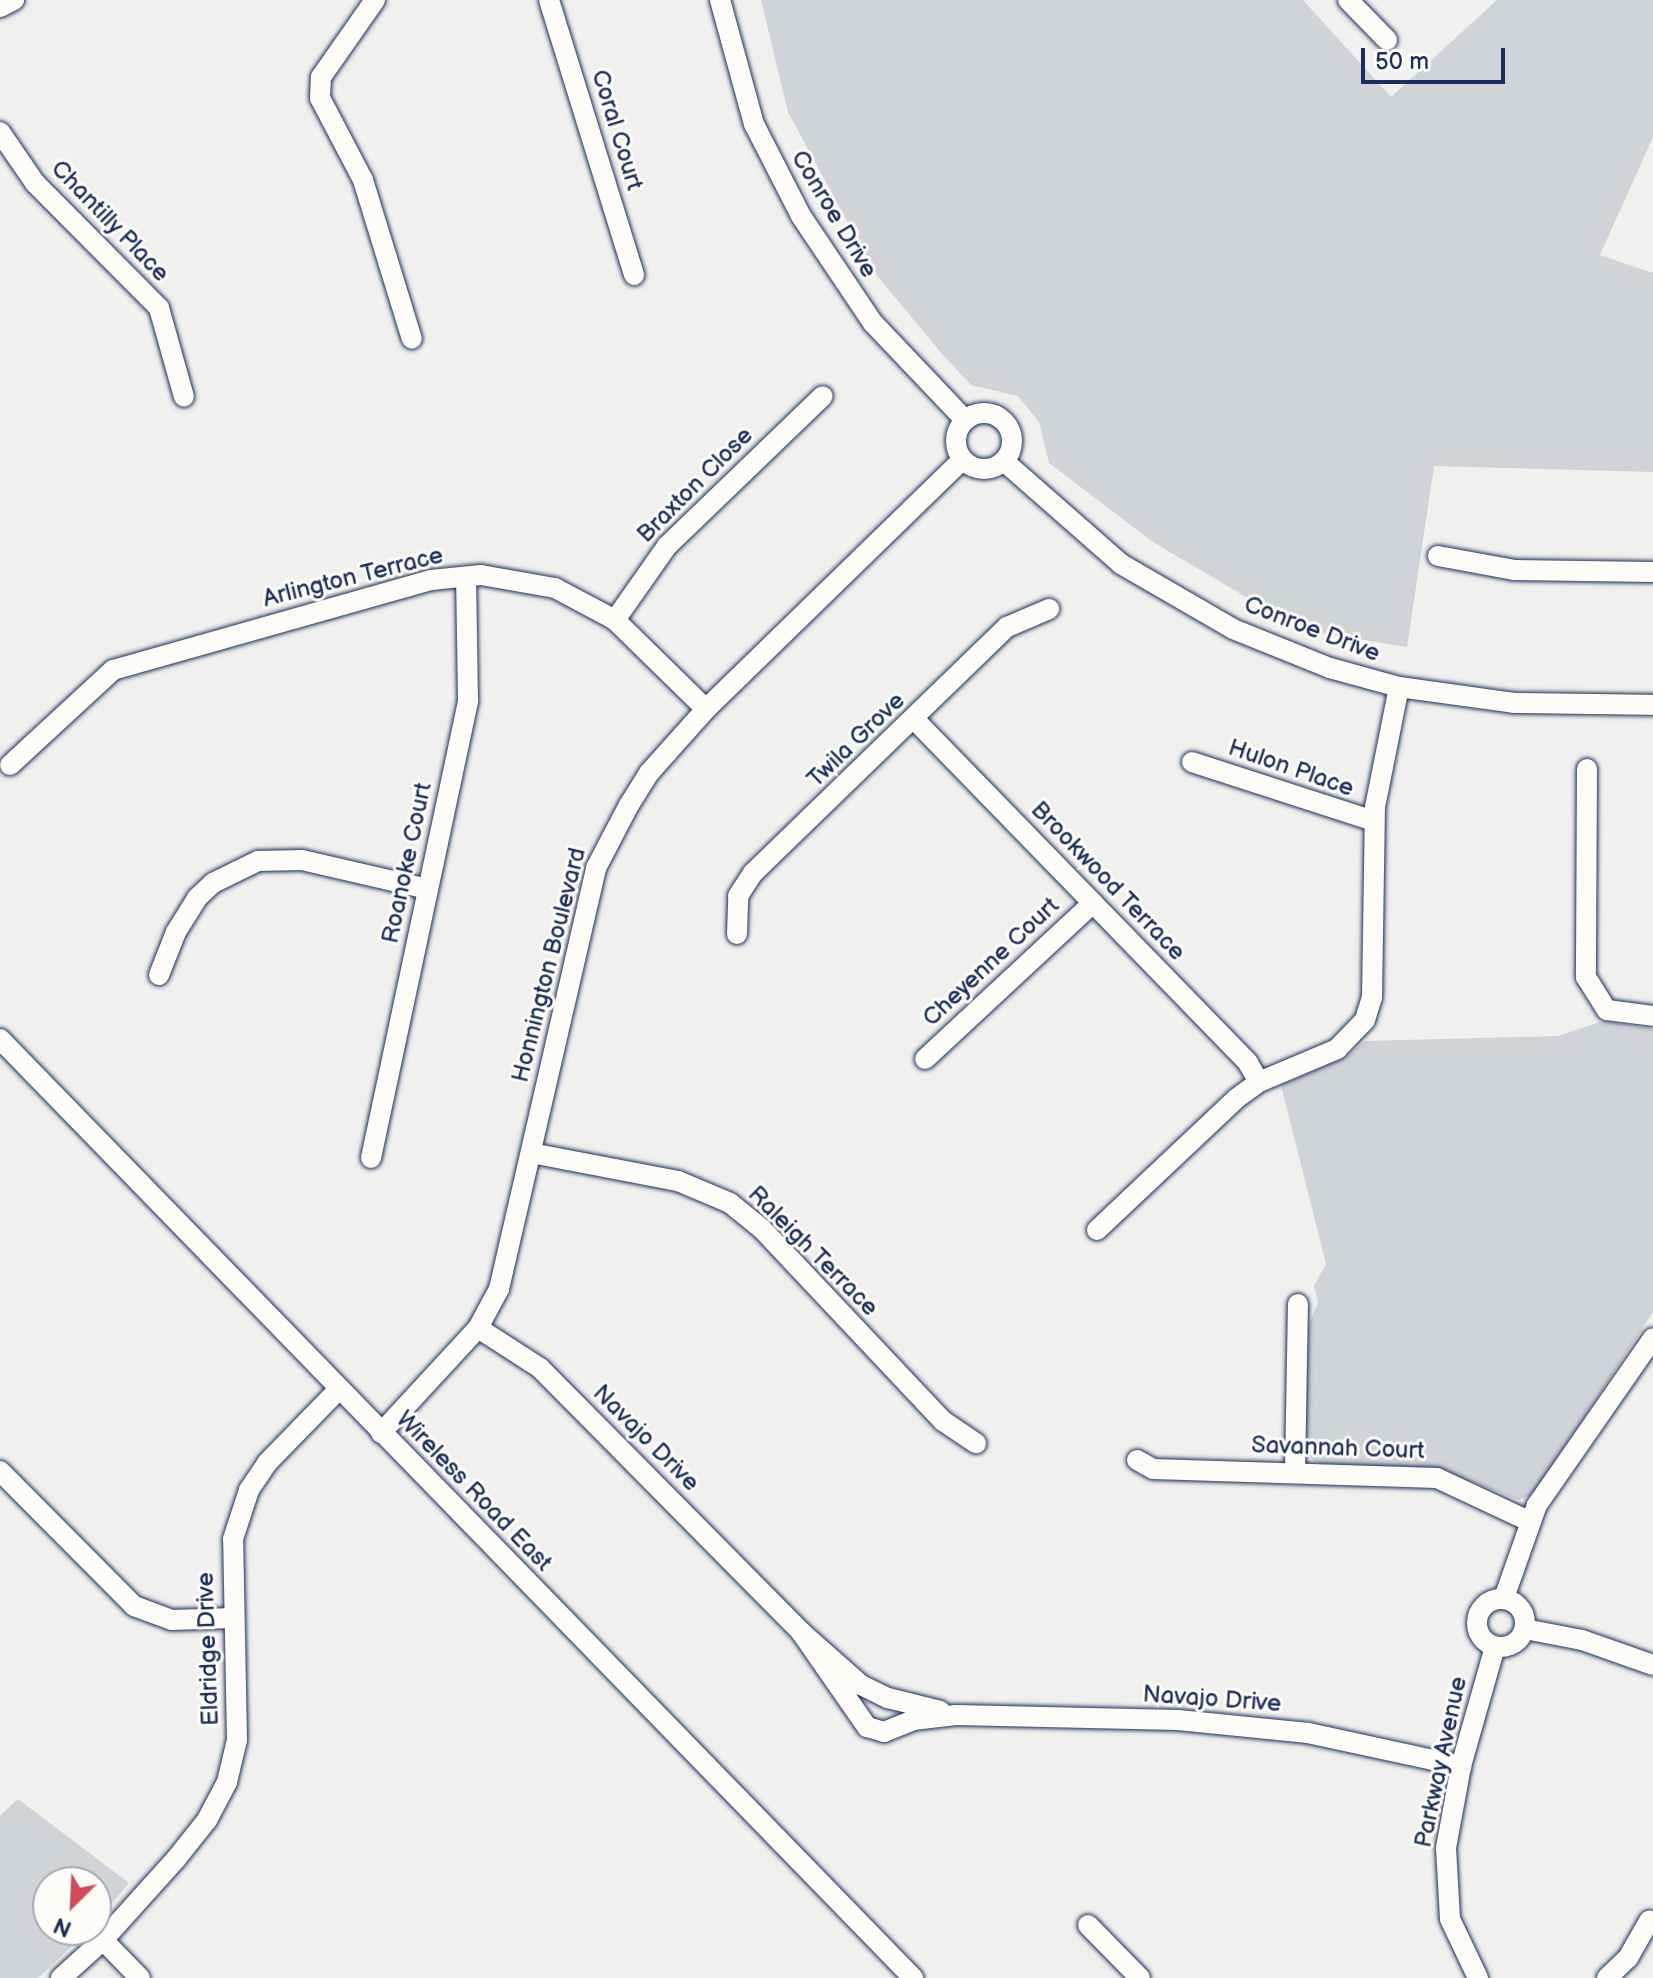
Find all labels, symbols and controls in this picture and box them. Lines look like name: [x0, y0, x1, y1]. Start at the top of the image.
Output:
scale bar: [1365, 32, 1509, 82]
text: 50 m: [1375, 47, 1429, 76]
street label: Coral Court: [585, 66, 649, 194]
street label: Conroe Drive: [785, 145, 883, 283]
street label: Chantilly Place: [44, 154, 176, 288]
street label: Braxton Close: [631, 421, 759, 549]
street label: Arlington Terrace: [260, 541, 446, 613]
street label: Conroe Drive: [1240, 590, 1384, 668]
street label: Twila Grove: [801, 686, 911, 794]
street label: Hulon Place: [1225, 733, 1357, 803]
street label: Roanoke Court: [376, 780, 438, 946]
street label: Brookwood Terrace: [1024, 795, 1192, 967]
street label: Honnington Boulevard: [506, 845, 592, 1085]
street label: Cheyenne Court: [917, 892, 1065, 1032]
street label: Raleigh Terrace: [742, 1180, 884, 1322]
street label: Navajo Drive: [587, 1379, 705, 1497]
street label: Wireless Road East: [390, 1405, 558, 1577]
street label: Savannah Court: [1251, 1431, 1425, 1465]
street label: Eldridge Drive: [191, 1572, 225, 1726]
street label: Parkway Avenue: [1409, 1673, 1473, 1851]
street label: Navajo Drive: [1142, 1680, 1282, 1718]
north arrow: [32, 1866, 112, 1946]
text: N: [50, 1911, 76, 1942]

